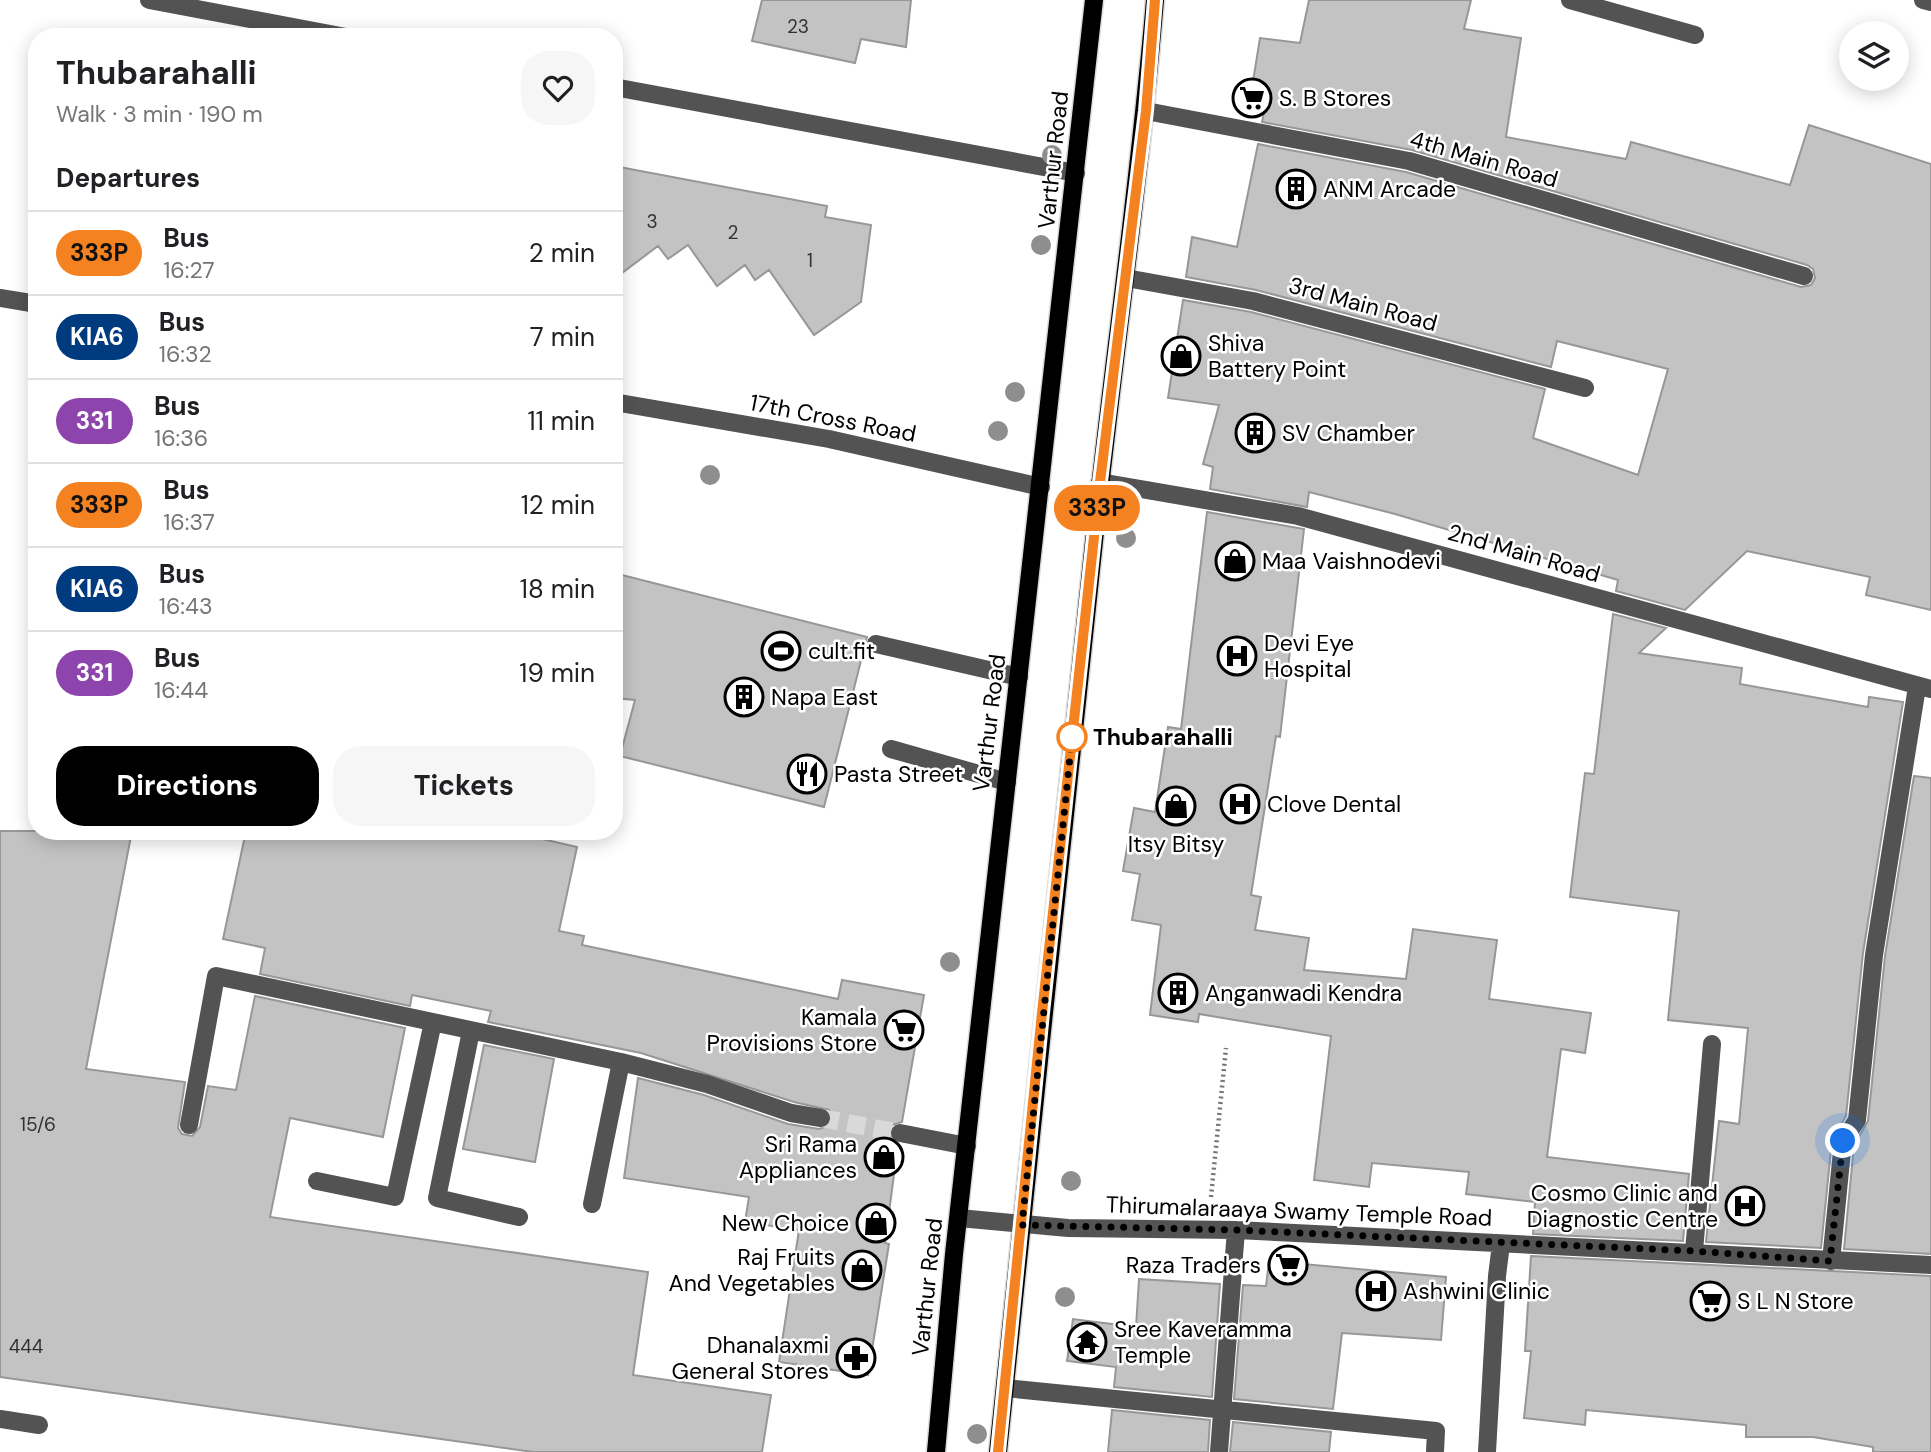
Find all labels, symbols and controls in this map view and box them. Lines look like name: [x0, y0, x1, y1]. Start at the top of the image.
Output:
house number: 23: [787, 14, 809, 39]
map controls: [1839, 21, 1909, 91]
button: layers: [1839, 21, 1909, 91]
text: Thubarahalli: [56, 51, 257, 94]
button: heart: [521, 51, 595, 125]
supermarket icon: S. B Stores: [1231, 77, 1273, 119]
place label: S. B Stores: [1279, 83, 1391, 113]
street label: Varthur Road: [1031, 89, 1075, 231]
text: Walk · 3 min · 190 m: [56, 99, 263, 129]
street label: 4th Main Road: [1407, 124, 1561, 194]
text: Departures: [56, 161, 200, 195]
building icon: ANM Arcade: [1275, 168, 1317, 210]
place label: ANM Arcade: [1323, 174, 1456, 204]
house number: 3: [646, 209, 658, 234]
house number: 2: [728, 220, 739, 245]
text: Bus: [163, 221, 210, 255]
text: 2 min: [529, 236, 595, 270]
text: 333P: [70, 237, 128, 268]
house number: 1: [807, 248, 813, 273]
text: 16:27: [163, 255, 215, 285]
street label: 3rd Main Road: [1285, 270, 1441, 338]
text: Bus: [159, 305, 205, 339]
text: 7 min: [530, 320, 595, 354]
text: KIA6: [70, 321, 124, 352]
place label: Shiva Battery Point: [1208, 328, 1346, 384]
shop icon: Shiva Battery Point: [1160, 335, 1202, 377]
text: 16:32: [159, 339, 212, 369]
street label: 17th Cross Road: [747, 387, 919, 449]
text: Bus: [154, 389, 200, 423]
text: 11 min: [528, 404, 595, 438]
text: 331: [76, 405, 113, 436]
building icon: SV Chamber: [1234, 412, 1276, 454]
place label: SV Chamber: [1282, 418, 1415, 448]
text: 16:36: [154, 423, 208, 453]
text: Bus: [163, 473, 210, 507]
line badge: 333P: [1048, 485, 1146, 531]
text: 12 min: [521, 488, 595, 522]
text: 333P: [70, 489, 128, 520]
text: 333P: [1068, 492, 1126, 523]
text: 16:37: [163, 507, 215, 537]
street label: 2nd Main Road: [1444, 517, 1604, 589]
shop icon: Maa Vaishnodevi: [1214, 540, 1256, 582]
place label: Maa Vaishnodevi: [1262, 546, 1441, 576]
text: Bus: [159, 557, 205, 591]
text: 18 min: [520, 572, 595, 606]
text: KIA6: [70, 573, 124, 604]
text: 16:43: [159, 591, 213, 621]
place label: Devi Eye Hospital: [1264, 628, 1354, 684]
sports icon: cult.fit: [760, 630, 802, 672]
hospital icon: Devi Eye Hospital: [1216, 635, 1258, 677]
place label: cult.fit: [808, 636, 875, 666]
text: Bus: [154, 641, 200, 675]
street label: Varthur Road: [966, 652, 1012, 794]
text: 19 min: [519, 656, 595, 690]
text: 331: [76, 657, 113, 688]
text: 16:44: [154, 675, 208, 705]
building icon: Napa East: [723, 676, 765, 718]
place label: Napa East: [771, 682, 878, 712]
marker: Thubarahalli: [1057, 722, 1087, 752]
place label: Thubarahalli: [1093, 722, 1233, 752]
button: Directions: [56, 746, 319, 826]
button: Tickets: [333, 746, 595, 826]
restaurant icon: Pasta Street: [786, 753, 828, 795]
place label: Pasta Street: [834, 759, 963, 789]
hospital icon: Clove Dental: [1219, 783, 1261, 825]
shop icon: Itsy Bitsy: [1155, 785, 1197, 827]
place label: Clove Dental: [1267, 789, 1401, 819]
place label: Itsy Bitsy: [1128, 829, 1225, 859]
building icon: Anganwadi Kendra: [1157, 972, 1199, 1014]
place label: Anganwadi Kendra: [1205, 978, 1402, 1008]
place label: Kamala Provisions Store: [707, 1002, 877, 1058]
supermarket icon: Kamala Provisions Store: [883, 1009, 925, 1051]
house number: 15/6: [20, 1112, 56, 1137]
your location: [1825, 1123, 1860, 1158]
place label: Sri Rama Appliances: [739, 1129, 857, 1185]
shop icon: Sri Rama Appliances: [863, 1136, 905, 1178]
place label: Cosmo Clinic and Diagnostic Centre: [1527, 1178, 1718, 1234]
hospital icon: Cosmo Clinic and Diagnostic Centre: [1724, 1185, 1766, 1227]
street label: Thirumalaraaya Swamy Temple Road: [1105, 1189, 1493, 1233]
shop icon: New Choice: [855, 1202, 897, 1244]
place label: New Choice: [722, 1208, 849, 1238]
street label: Varthur Road: [905, 1216, 949, 1358]
place label: Raj Fruits And Vegetables: [668, 1242, 835, 1298]
supermarket icon: Raza Traders: [1267, 1244, 1309, 1286]
shop icon: Raj Fruits And Vegetables: [841, 1249, 883, 1291]
place label: Raza Traders: [1126, 1250, 1261, 1280]
hospital icon: Ashwini Clinic: [1355, 1270, 1397, 1312]
place label: Ashwini Clinic: [1403, 1276, 1550, 1306]
supermarket icon: S L N Store: [1689, 1280, 1731, 1322]
place label: S L N Store: [1737, 1286, 1854, 1316]
place label: Sree Kaveramma Temple: [1114, 1314, 1292, 1370]
temple icon: Sree Kaveramma Temple: [1066, 1321, 1108, 1363]
place label: Dhanalaxmi General Stores: [672, 1330, 829, 1386]
house number: 444: [9, 1334, 43, 1359]
pharmacy icon: Dhanalaxmi General Stores: [835, 1337, 877, 1379]

